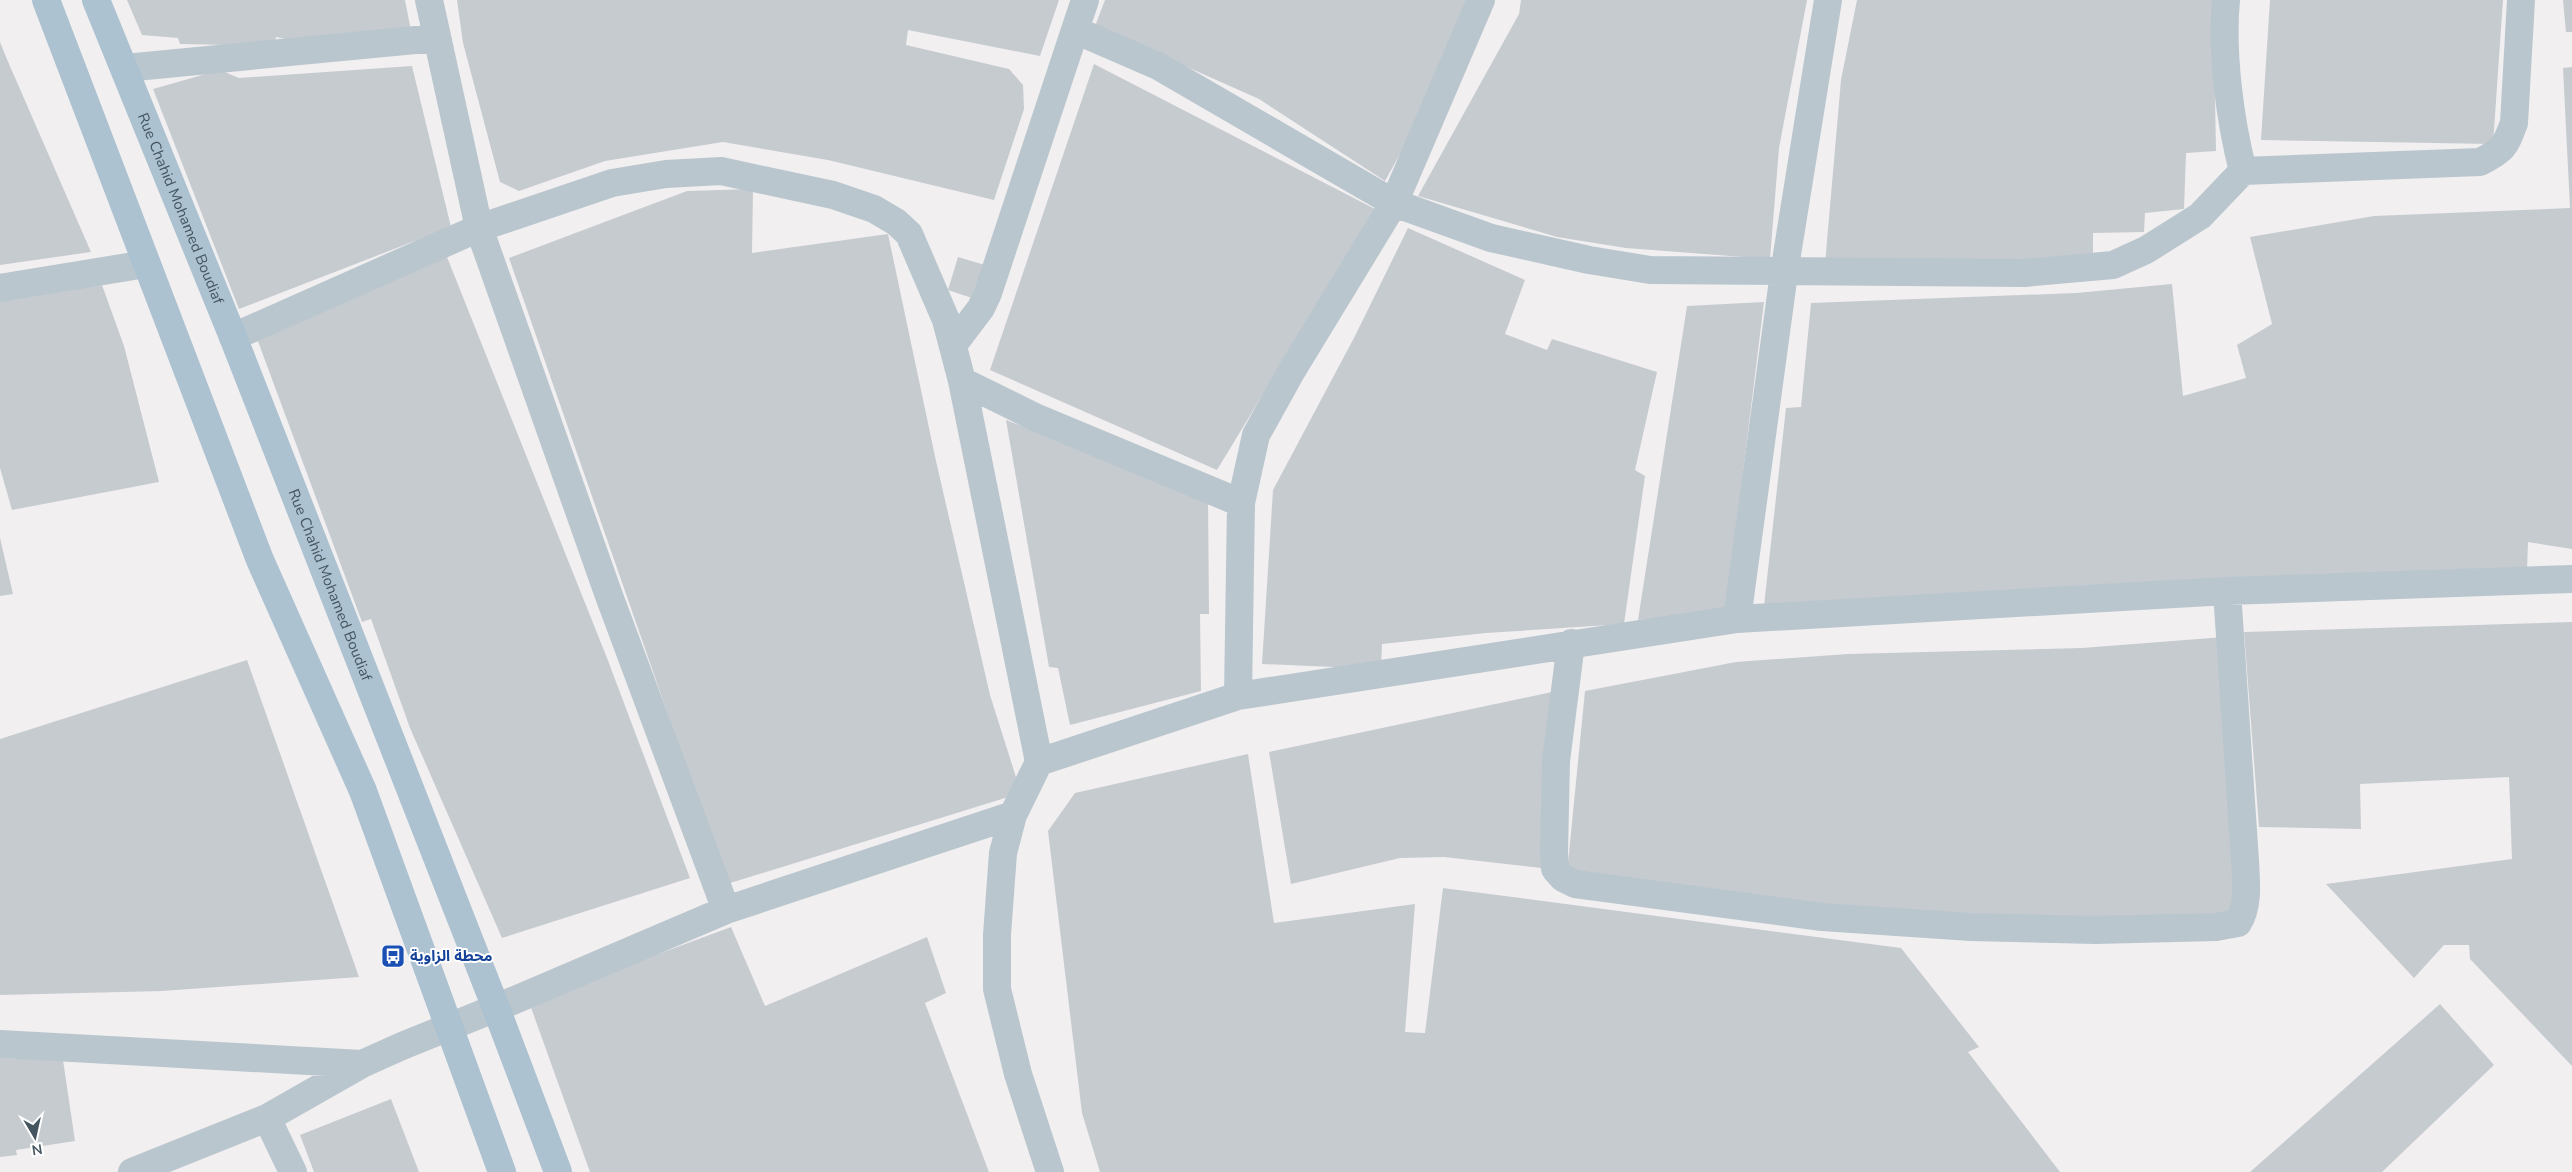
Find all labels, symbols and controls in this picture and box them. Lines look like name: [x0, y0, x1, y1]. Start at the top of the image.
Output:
street label: Rue Chahid Mohamed Boudiaf: [133, 110, 229, 308]
street label: Rue Chahid Mohamed Boudiaf: [283, 486, 377, 685]
bus stop icon: محطة الزاوية: [380, 943, 406, 969]
place label: محطة الزاوية: [410, 946, 493, 966]
north arrow: [10, 1112, 60, 1162]
text: N: [30, 1139, 44, 1160]

